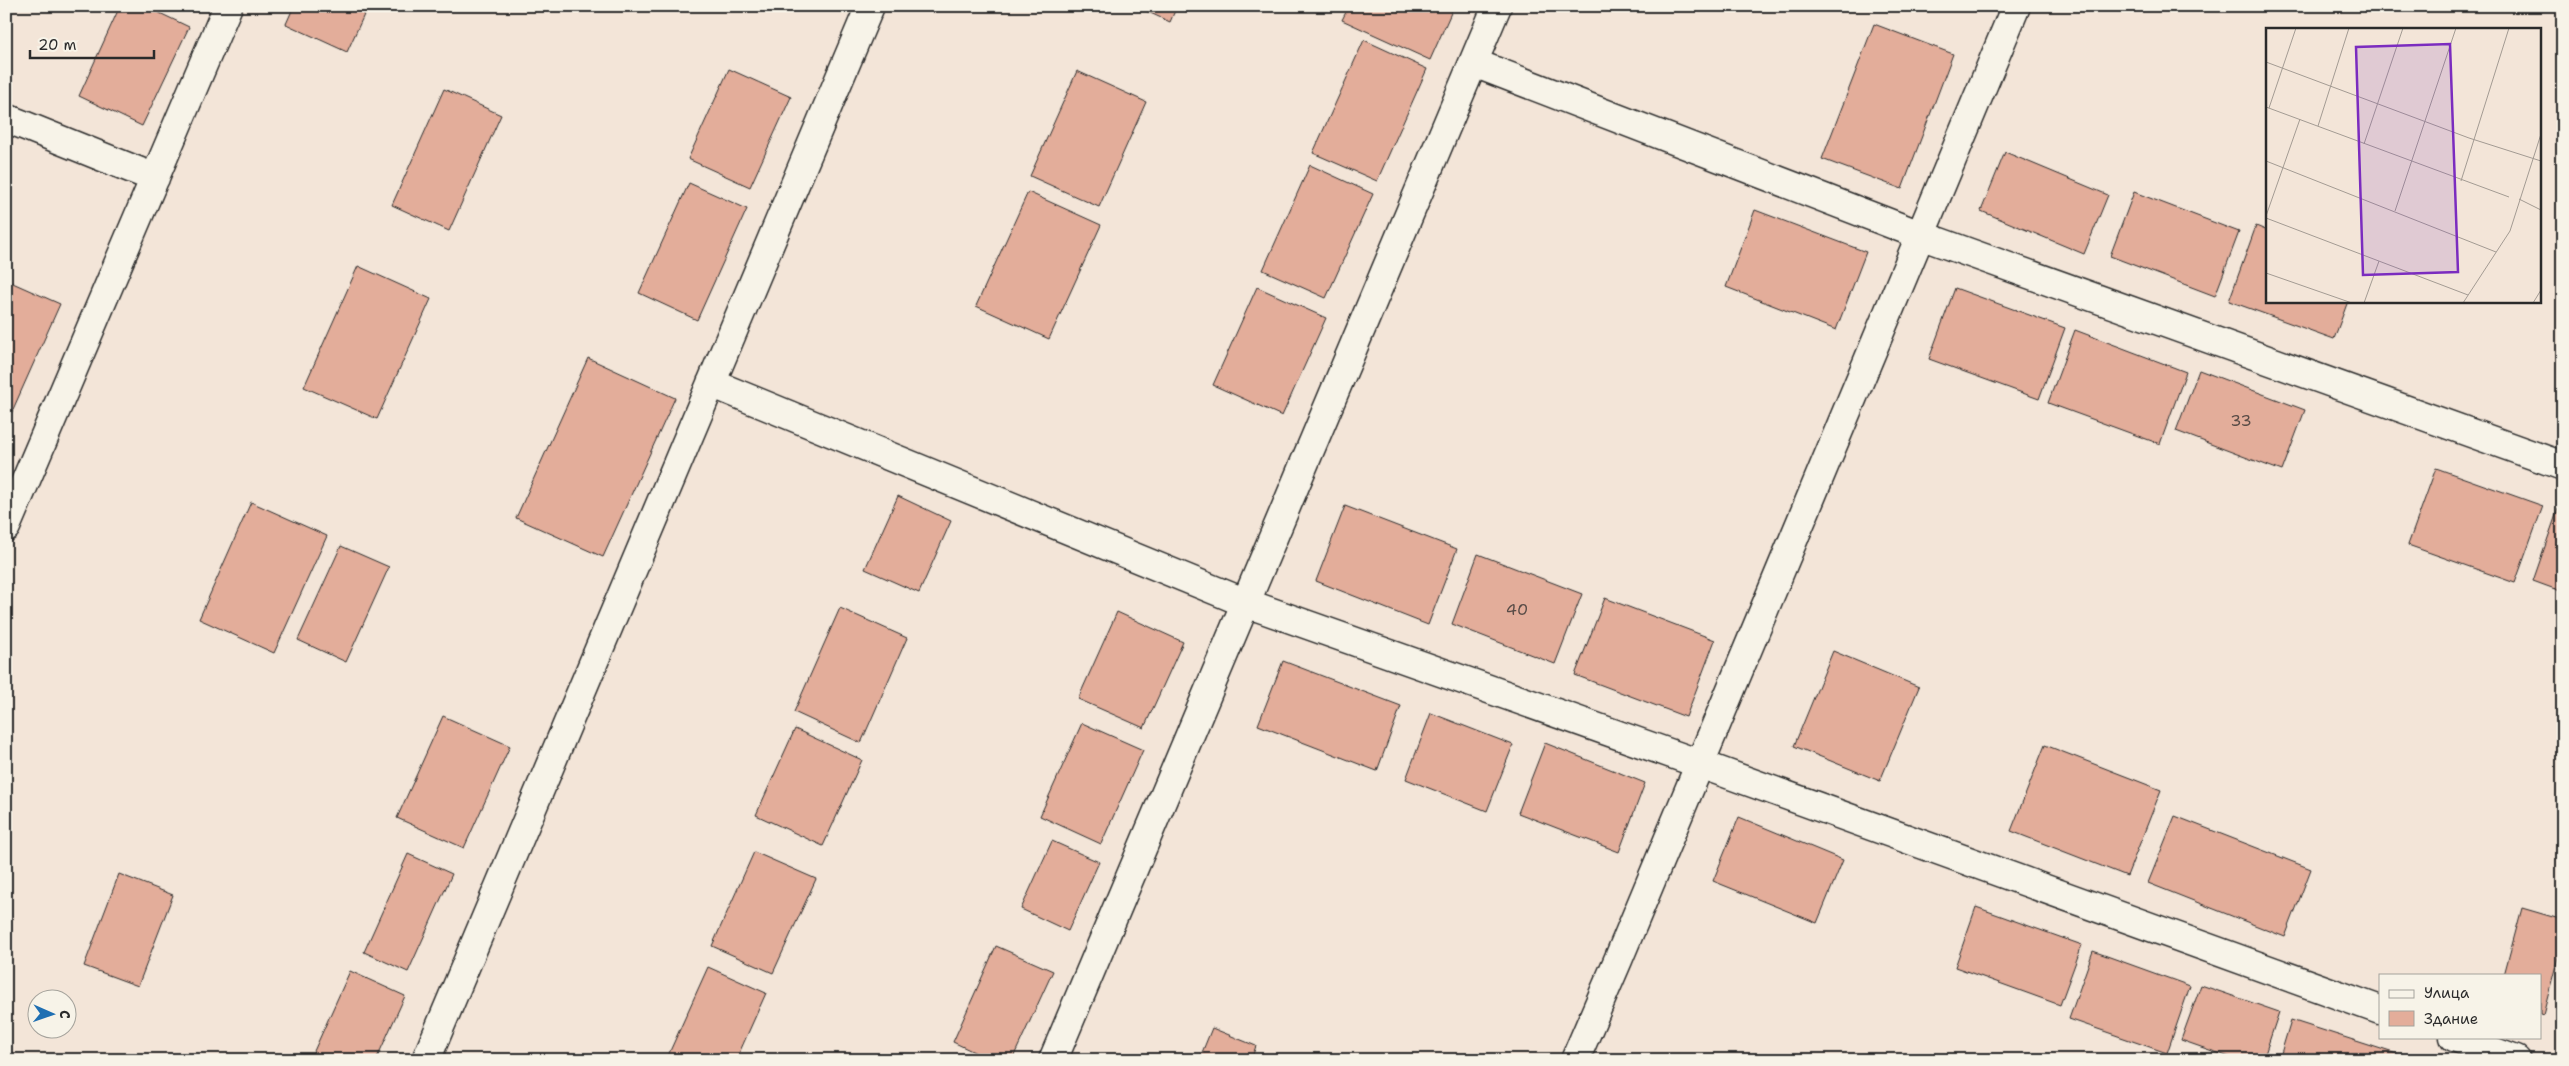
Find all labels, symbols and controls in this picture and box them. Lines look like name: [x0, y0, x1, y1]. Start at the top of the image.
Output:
scale bar: [30, 28, 154, 60]
inset map: [2266, 28, 2542, 302]
text: 20 m: [38, 35, 77, 55]
house number: 33: [2230, 410, 2252, 431]
house number: 40: [1506, 599, 1528, 620]
legend: [2379, 974, 2542, 1038]
text: Улица: [2424, 983, 2470, 1003]
north arrow: [28, 988, 78, 1038]
text: Здание: [2424, 1009, 2478, 1029]
text: С: [56, 1010, 74, 1019]

